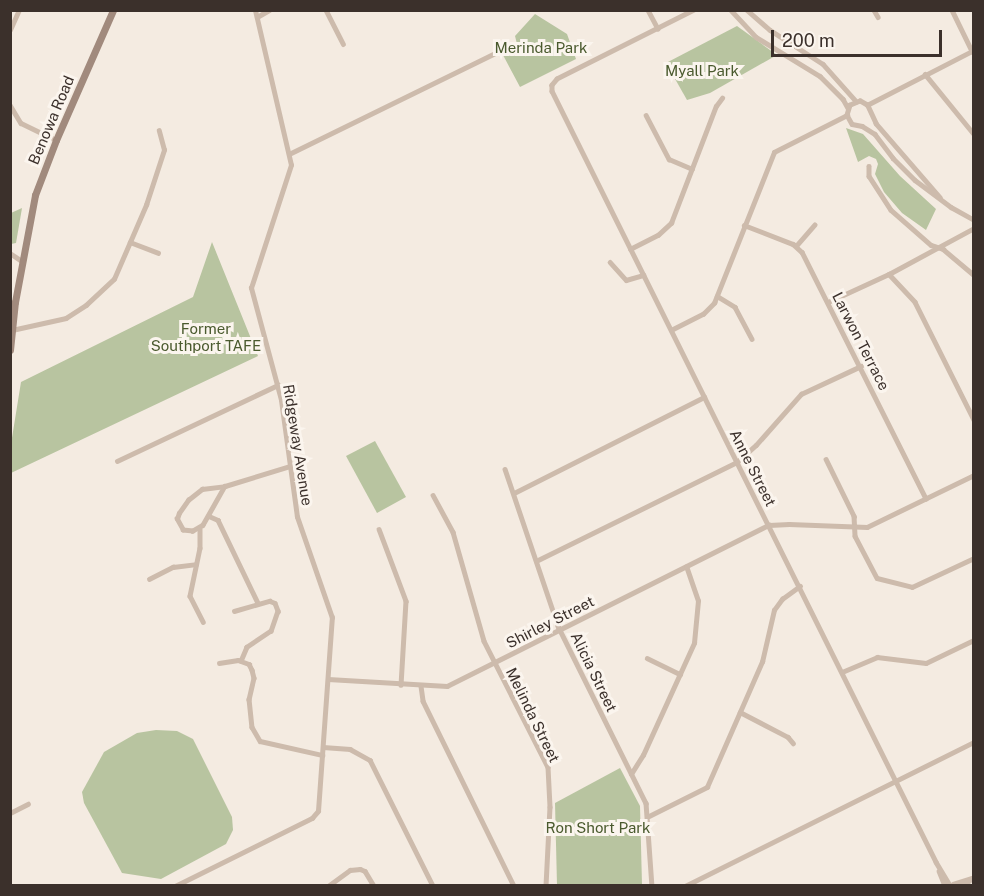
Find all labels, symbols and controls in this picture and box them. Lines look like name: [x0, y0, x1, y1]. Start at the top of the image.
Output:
scale bar: [774, 18, 945, 56]
text: 200 m: [782, 30, 835, 51]
park label: Merinda Park: [495, 39, 587, 57]
park label: Myall Park: [665, 62, 739, 80]
street label: Benowa Road: [24, 73, 78, 167]
street label: Larwon Terrace: [829, 289, 893, 393]
park label: Former Southport TAFE: [151, 319, 261, 354]
street label: Ridgeway Avenue: [279, 383, 317, 507]
street label: Anne Street: [726, 427, 780, 509]
street label: Shirley Street: [503, 592, 597, 652]
street label: Alicia Street: [567, 629, 621, 715]
street label: Melinda Street: [502, 665, 564, 765]
park label: Ron Short Park: [546, 819, 650, 837]

